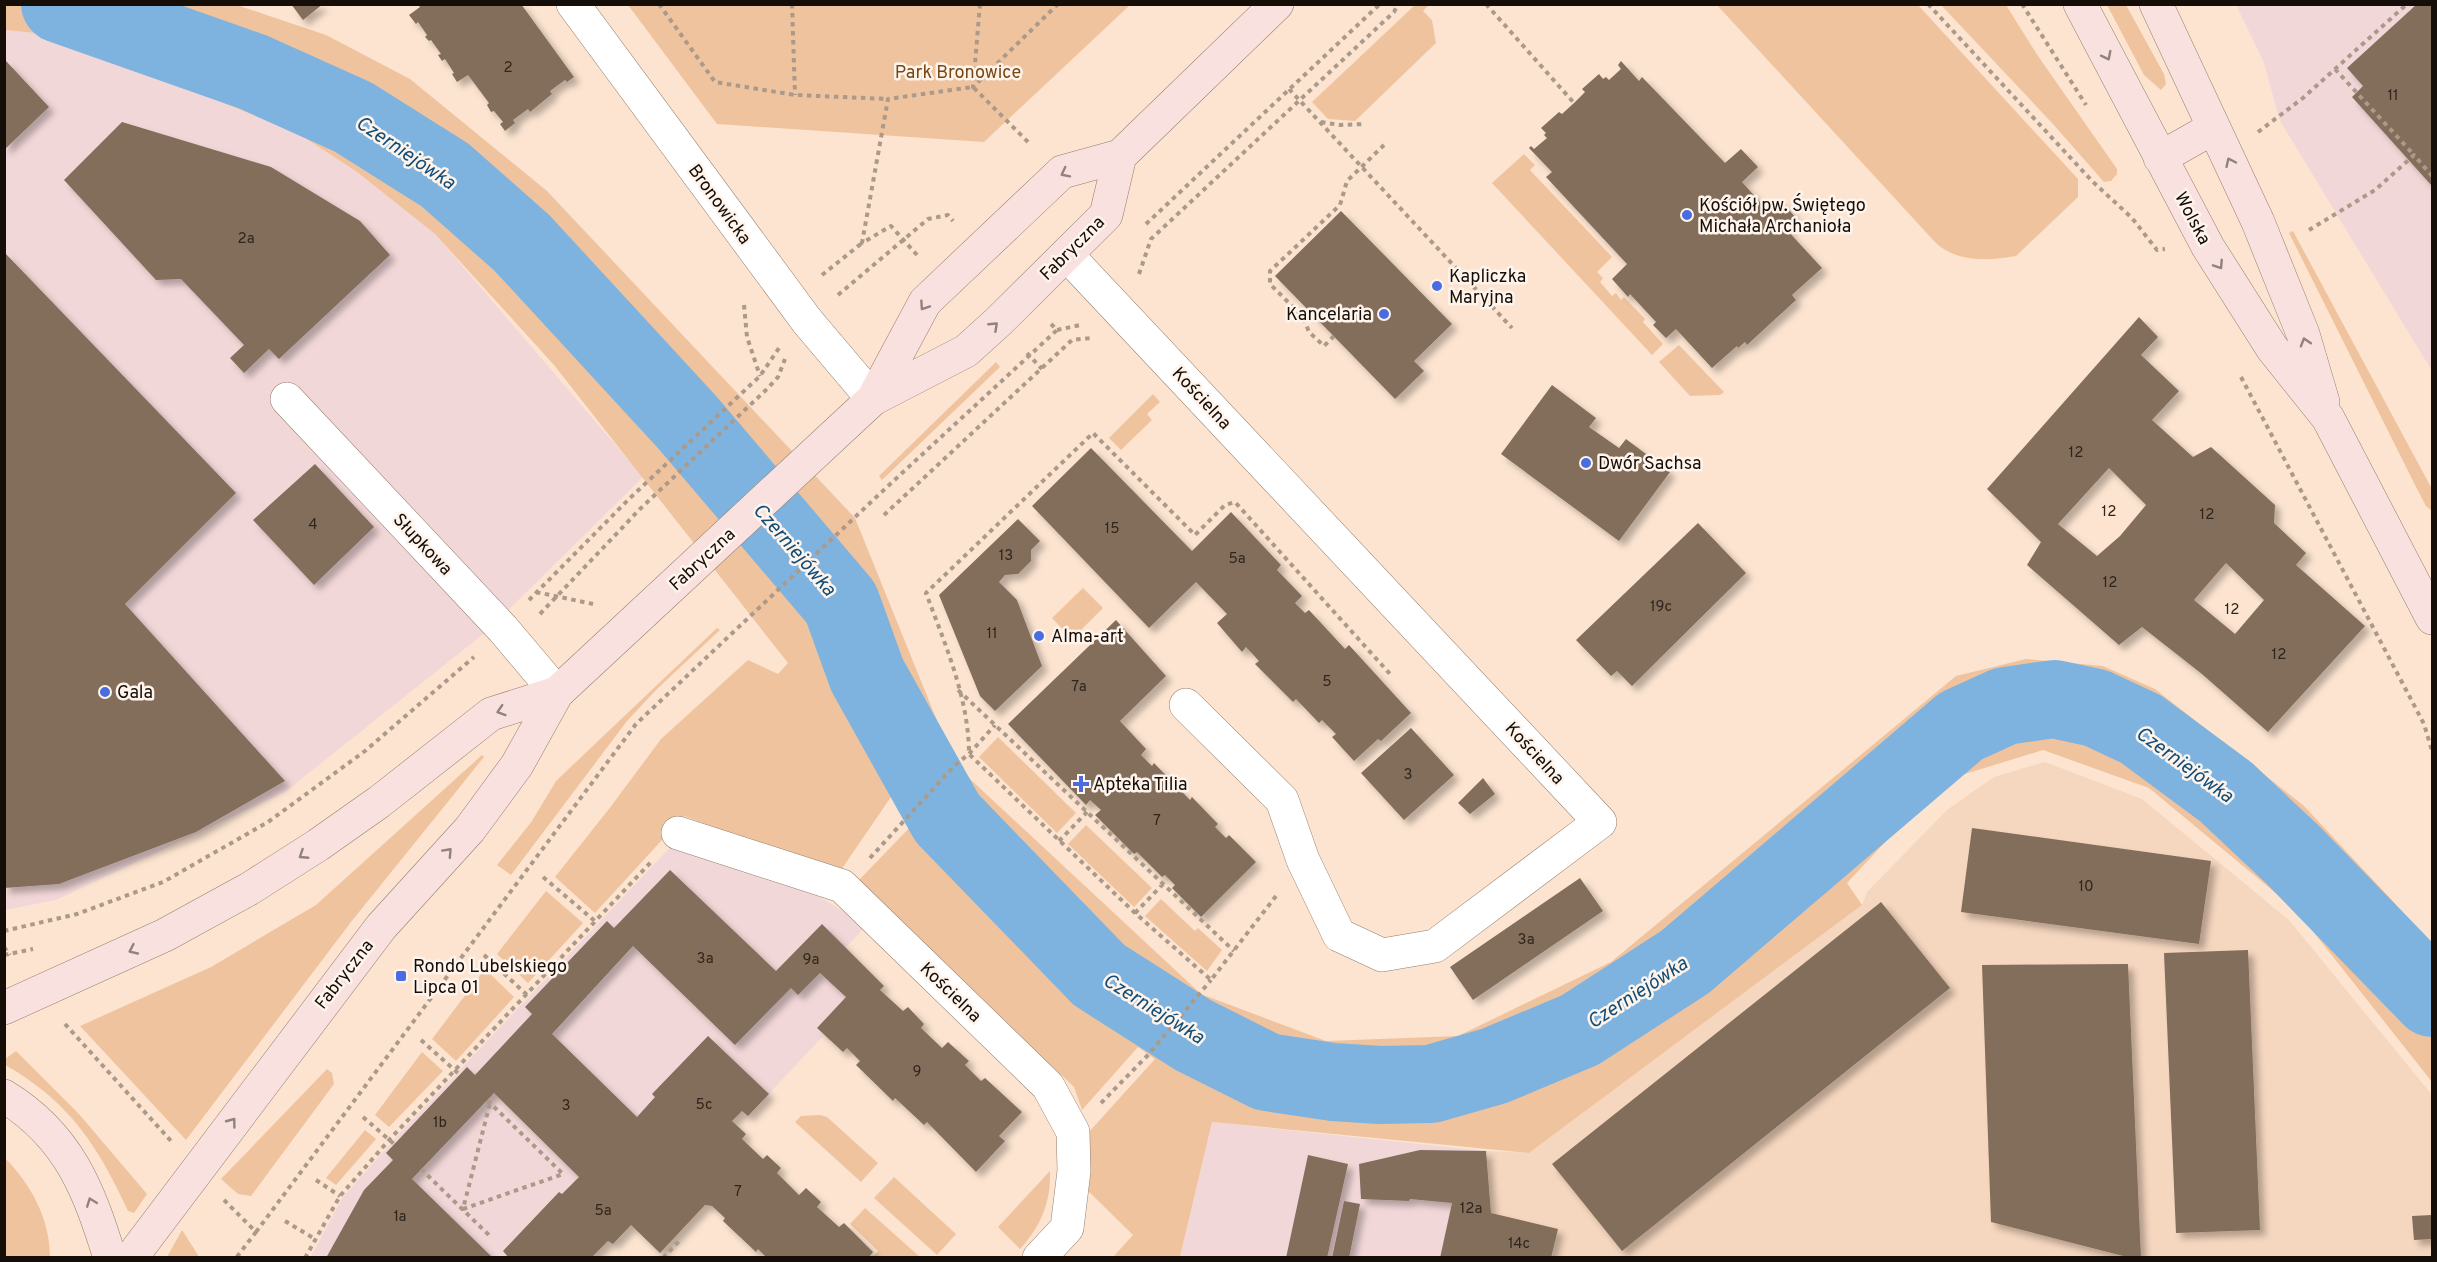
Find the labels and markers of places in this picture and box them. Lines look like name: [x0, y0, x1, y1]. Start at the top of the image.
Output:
place label: Kościół pw. Świętego Michała Archanioła: [1699, 193, 1866, 239]
marker: Kościół pw. Świętego Michała Archanioła: [1680, 208, 1694, 222]
place label: Kapliczka Maryjna: [1449, 266, 1526, 310]
marker: Kapliczka Maryjna: [1430, 279, 1444, 293]
place label: Kancelaria: [1286, 304, 1372, 327]
marker: Kancelaria: [1377, 307, 1391, 321]
place label: Dwór Sachsa: [1598, 453, 1701, 476]
marker: Dwór Sachsa: [1579, 456, 1593, 470]
place label: Alma-art: [1051, 626, 1124, 649]
marker: Alma-art: [1032, 629, 1046, 643]
place label: Gala: [117, 682, 153, 705]
marker: Gala: [98, 685, 112, 699]
place label: Apteka Tilia: [1093, 774, 1187, 797]
marker: Apteka Tilia: [1074, 777, 1088, 791]
place label: Rondo Lubelskiego Lipca 01: [413, 956, 567, 1000]
marker: Rondo Lubelskiego Lipca 01: [394, 969, 408, 983]

